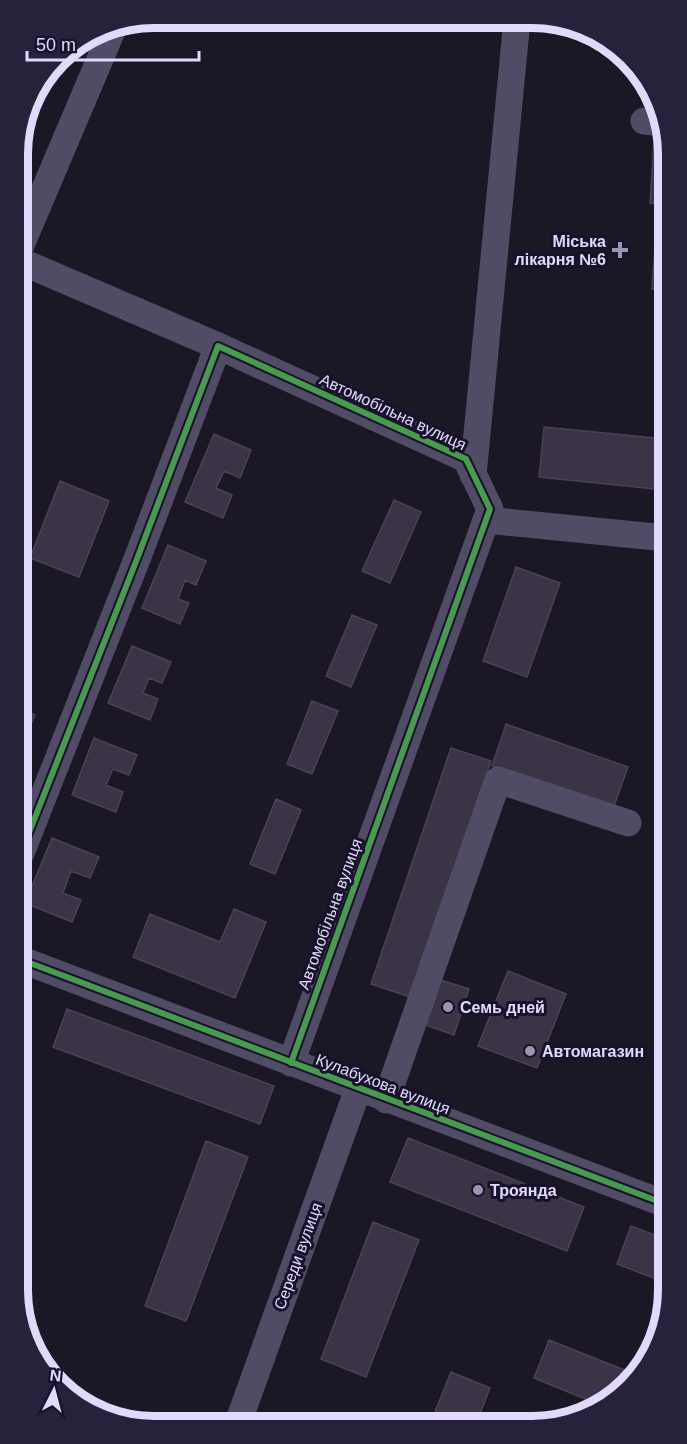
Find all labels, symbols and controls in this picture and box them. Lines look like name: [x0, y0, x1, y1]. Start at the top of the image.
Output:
scale bar: [27, 24, 200, 62]
text: 50 m: [36, 35, 76, 55]
place label: Міська лікарня №6: [515, 233, 606, 268]
marker: Міська лікарня №6: [611, 241, 629, 259]
street label: Автомобільна вулиця: [317, 371, 469, 453]
street label: Автомобільна вулиця: [295, 836, 365, 992]
place label: Семь дней: [460, 999, 545, 1016]
marker: Семь дней: [441, 1000, 455, 1014]
place label: Автомагазин: [542, 1043, 644, 1060]
marker: Автомагазин: [523, 1044, 537, 1058]
street label: Кулабухова вулиця: [314, 1051, 452, 1117]
place label: Троянда: [490, 1182, 557, 1199]
marker: Троянда: [471, 1183, 485, 1197]
street label: Середи вулиця: [271, 1200, 325, 1312]
north arrow: [24, 1360, 84, 1420]
text: N: [49, 1367, 62, 1385]

